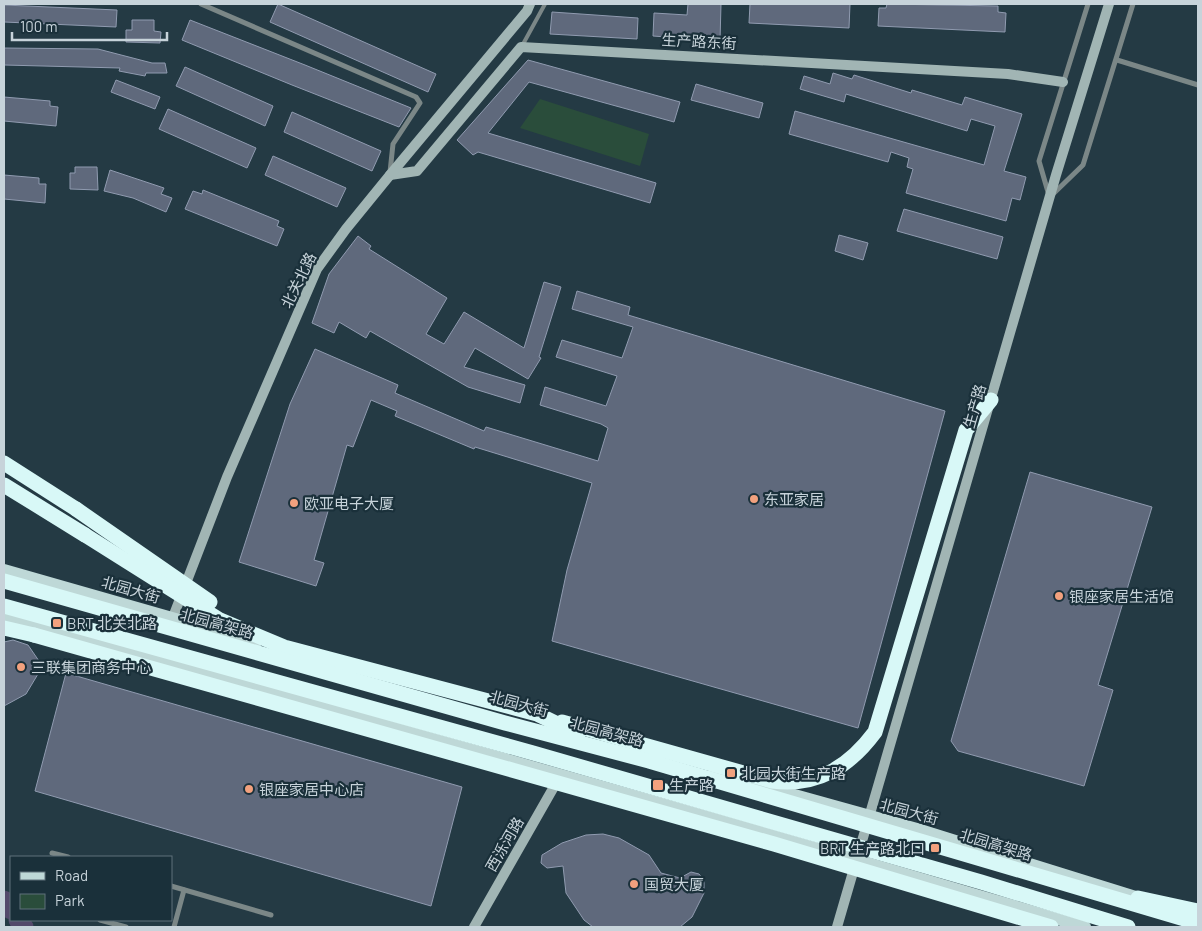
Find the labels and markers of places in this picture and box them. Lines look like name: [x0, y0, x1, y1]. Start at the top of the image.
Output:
place label: 东亚家居: [764, 490, 824, 508]
marker: 东亚家居: [748, 493, 760, 505]
place label: 欧亚电子大厦: [304, 494, 394, 512]
marker: 欧亚电子大厦: [288, 497, 300, 509]
place label: 银座家居生活馆: [1069, 587, 1174, 605]
marker: 银座家居生活馆: [1053, 590, 1065, 602]
place label: BRT 北关北路: [67, 614, 157, 632]
marker: BRT 北关北路: [51, 617, 63, 629]
place label: 三联集团商务中心: [31, 658, 151, 676]
marker: 三联集团商务中心: [15, 661, 27, 673]
place label: 北园大街生产路: [741, 764, 846, 782]
marker: 北园大街生产路: [725, 767, 737, 779]
place label: 生产路: [669, 776, 714, 794]
marker: 生产路: [651, 778, 665, 792]
place label: 银座家居中心店: [259, 780, 364, 798]
marker: 银座家居中心店: [243, 783, 255, 795]
place label: BRT 生产路北口: [820, 839, 925, 857]
marker: BRT 生产路北口: [929, 842, 941, 854]
place label: 国贸大厦: [644, 875, 704, 893]
marker: 国贸大厦: [628, 878, 640, 890]

